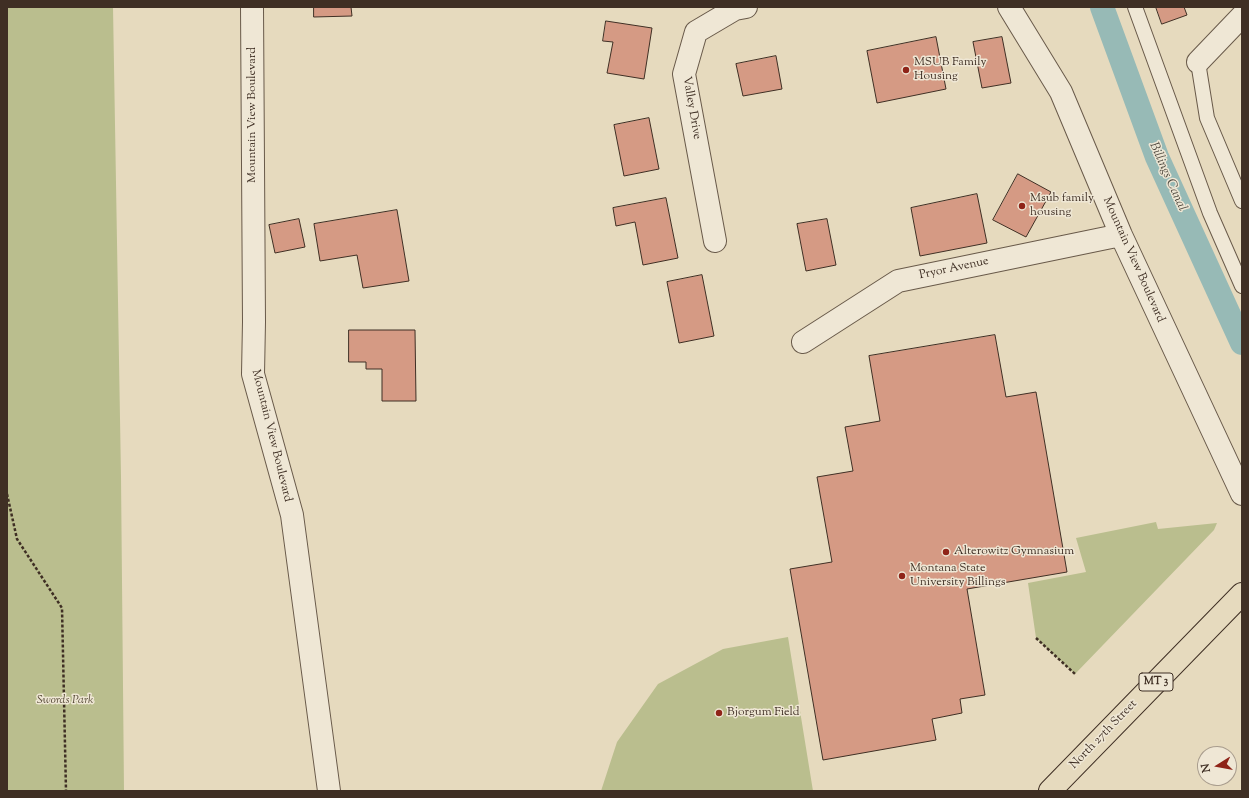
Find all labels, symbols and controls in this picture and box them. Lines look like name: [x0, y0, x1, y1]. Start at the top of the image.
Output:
street label: Mountain View Boulevard: [246, 47, 260, 183]
place label: MSUB Family Housing: [914, 56, 986, 84]
marker: MSUB Family Housing: [901, 65, 911, 75]
street label: Valley Drive: [678, 75, 704, 141]
water label: Billings Canal: [1145, 140, 1189, 214]
place label: Msub family housing: [1030, 192, 1094, 220]
street label: Mountain View Boulevard: [1099, 195, 1167, 325]
marker: Msub family housing: [1017, 201, 1027, 211]
street label: Pryor Avenue: [918, 255, 990, 283]
street label: Mountain View Boulevard: [248, 368, 294, 504]
place label: Alterowitz Gymnasium: [954, 545, 1074, 559]
marker: Alterowitz Gymnasium: [941, 547, 951, 557]
place label: Montana State University Billings: [910, 562, 1006, 590]
marker: Montana State University Billings: [897, 571, 907, 581]
road number: MT 3: [1139, 673, 1173, 691]
park label: Swords Park: [37, 694, 93, 708]
street label: North 27th Street: [1067, 697, 1141, 773]
place label: Bjorgum Field: [727, 706, 800, 720]
marker: Bjorgum Field: [714, 708, 724, 718]
north arrow: [1197, 746, 1237, 786]
text: N: [1198, 762, 1215, 774]

